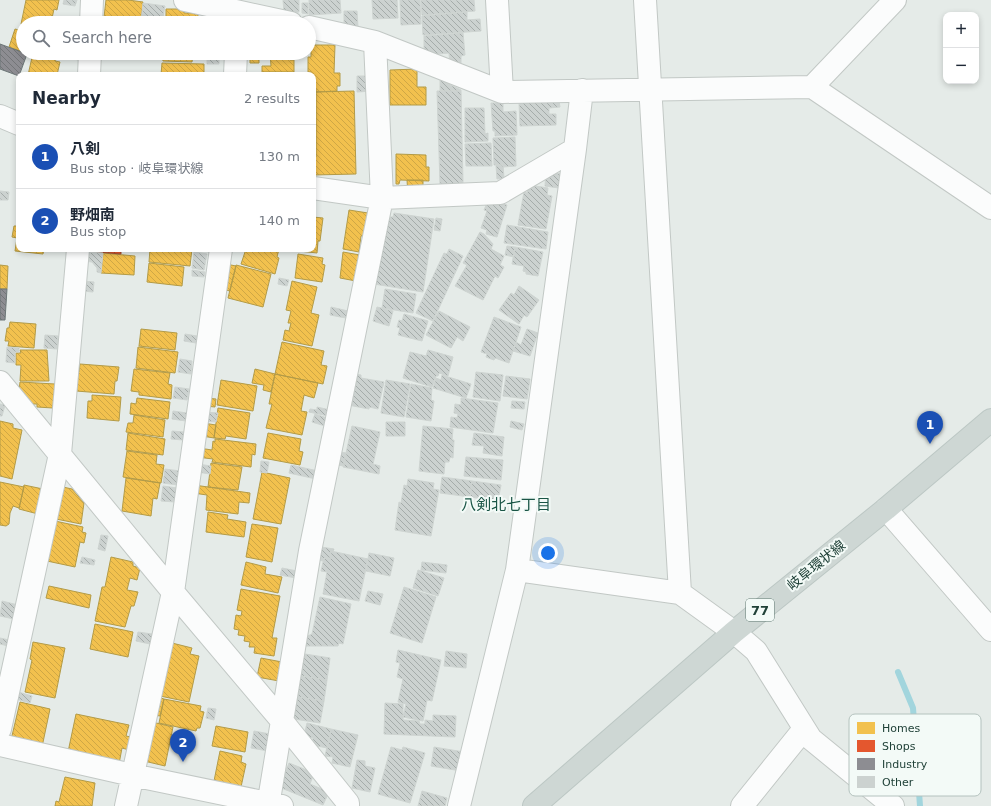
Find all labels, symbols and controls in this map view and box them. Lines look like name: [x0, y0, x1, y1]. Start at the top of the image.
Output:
map controls: [943, 12, 979, 84]
button: +: [943, 12, 979, 48]
search box: [16, 16, 316, 60]
icon: search: [30, 27, 52, 49]
text: Search here: [62, 29, 152, 47]
button: −: [943, 48, 979, 84]
text: Nearby: [32, 88, 101, 108]
text: 2 results: [244, 91, 300, 106]
text: 八剣: [70, 140, 100, 158]
text: 1: [40, 149, 50, 164]
text: 130 m: [258, 149, 300, 164]
text: Bus stop · 岐阜環状線: [70, 161, 204, 176]
text: 野畑南: [70, 206, 115, 224]
text: 2: [40, 213, 50, 228]
text: 140 m: [258, 213, 300, 228]
text: Bus stop: [70, 224, 126, 239]
pin: 1: [917, 411, 943, 444]
district label: 八剣北七丁目: [461, 496, 551, 514]
street label: 岐阜環状線: [784, 537, 848, 593]
your location: [538, 543, 558, 563]
road number: 77: [746, 599, 774, 621]
legend: [849, 714, 981, 796]
text: Homes: [882, 722, 920, 735]
pin: 2: [170, 729, 196, 762]
text: Shops: [882, 740, 916, 753]
text: Industry: [882, 758, 928, 771]
text: Other: [882, 776, 914, 789]

